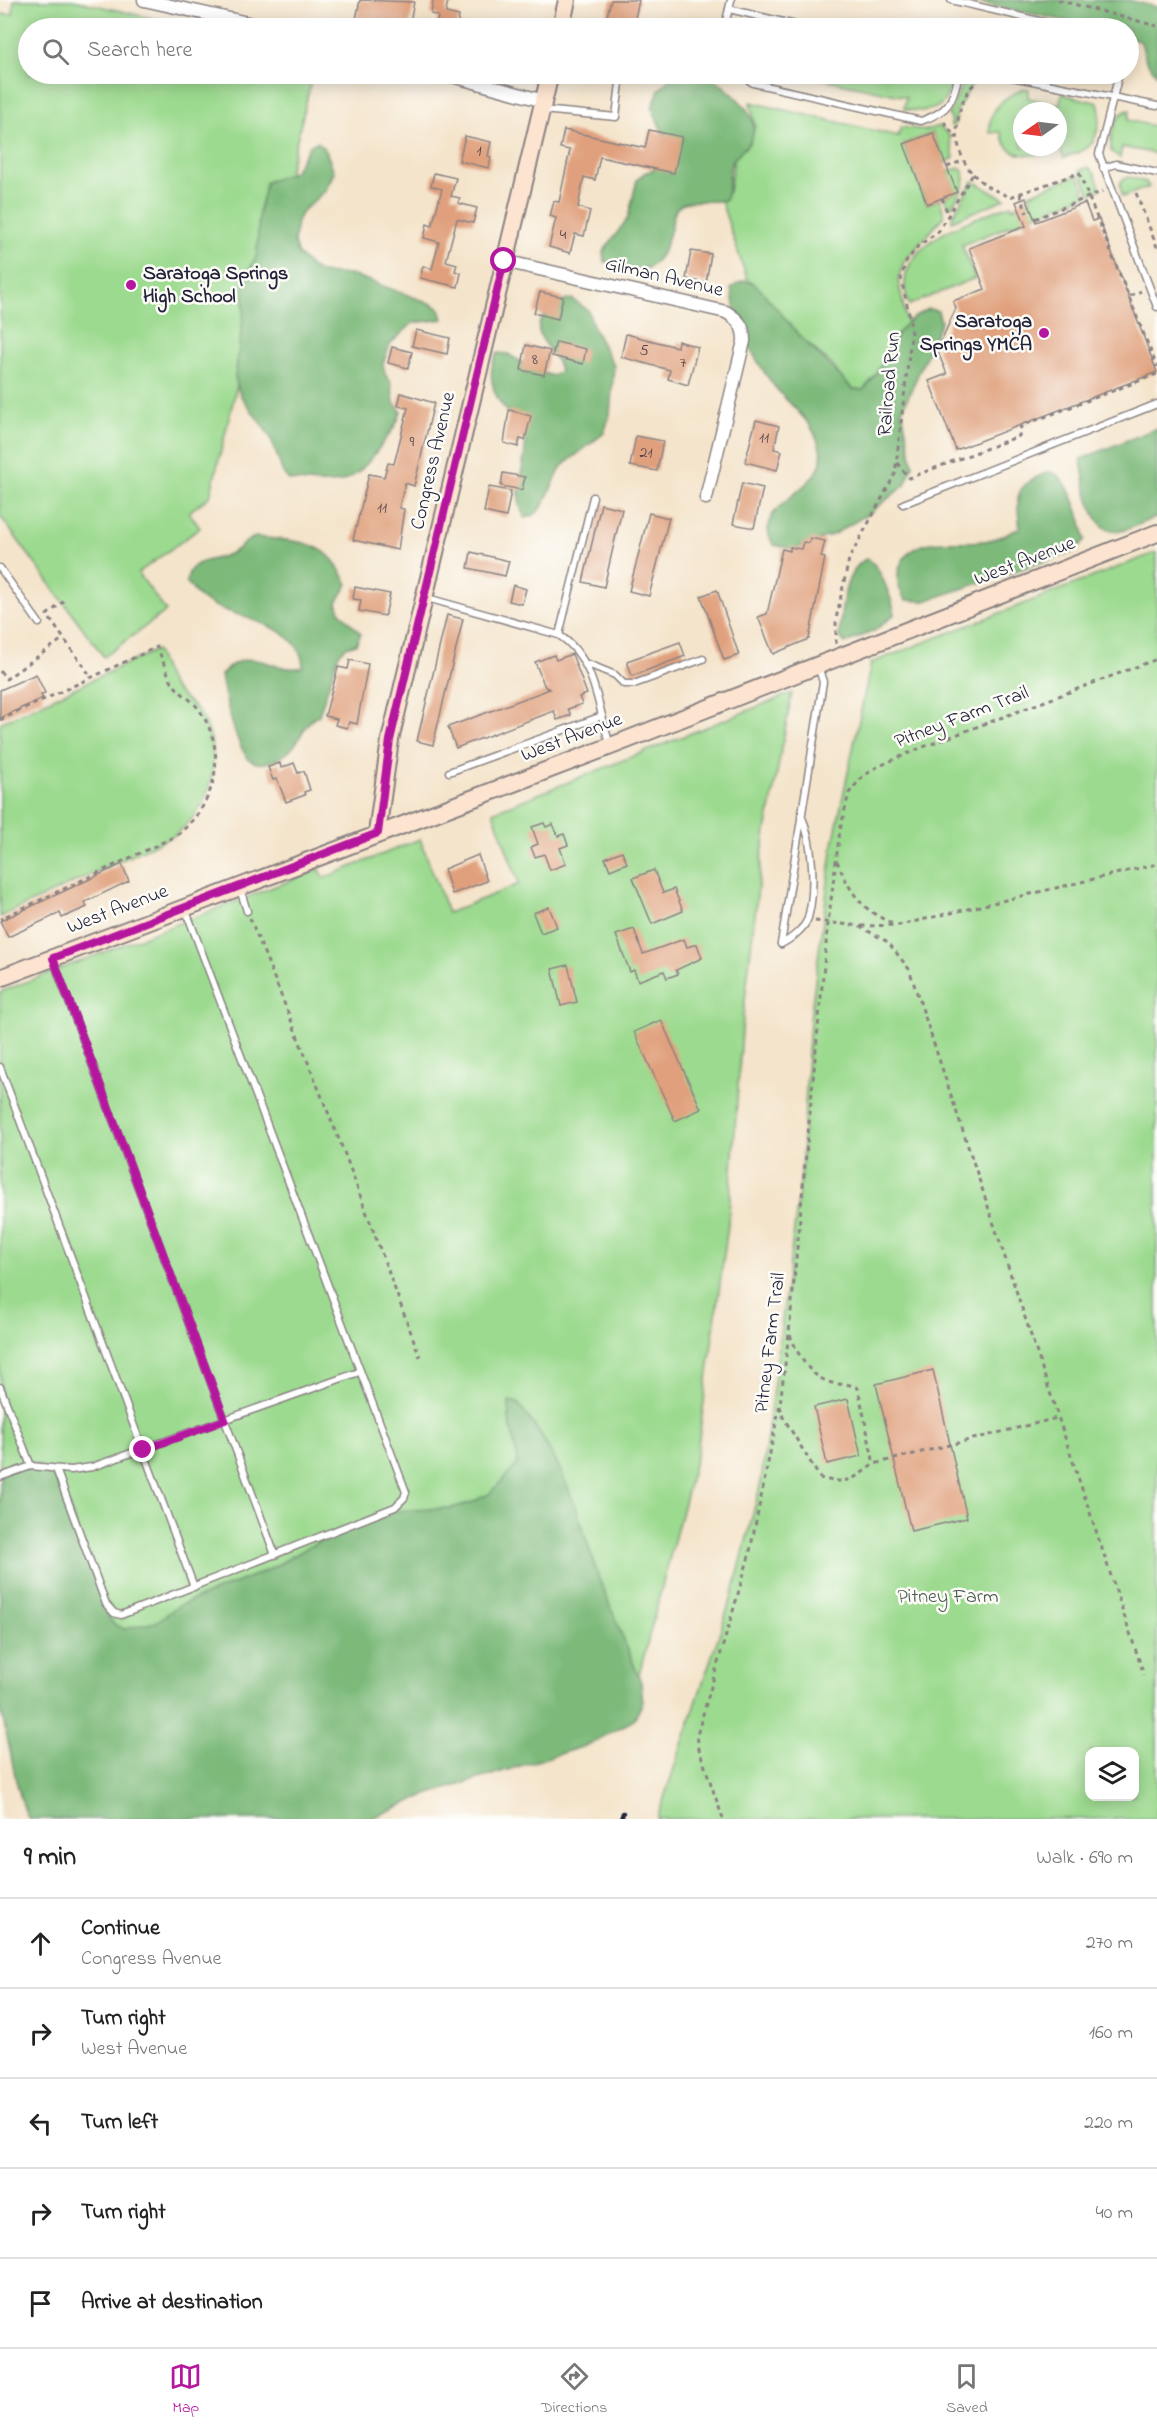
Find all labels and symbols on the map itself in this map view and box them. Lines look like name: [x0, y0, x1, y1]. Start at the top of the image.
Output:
north arrow: [1013, 102, 1067, 156]
house number: 1: [476, 139, 482, 163]
house number: 4: [560, 223, 567, 247]
route start: [490, 247, 516, 273]
street label: Gilman Avenue: [602, 250, 726, 306]
place label: Saratoga Springs High School: [143, 260, 288, 313]
marker: Saratoga Springs High School: [124, 278, 138, 292]
place label: Saratoga Springs YMCA: [920, 308, 1032, 361]
marker: Saratoga Springs YMCA: [1037, 326, 1051, 340]
street label: Railroad Run: [871, 330, 909, 437]
house number: 5: [639, 339, 649, 363]
house number: 8: [532, 348, 538, 372]
house number: 7: [680, 351, 687, 375]
street label: Congress Avenue: [404, 389, 465, 533]
house number: 11: [759, 426, 769, 450]
house number: 9: [410, 430, 415, 454]
house number: 21: [639, 441, 653, 465]
house number: 11: [377, 496, 387, 520]
street label: West Avenue: [970, 529, 1080, 595]
street label: Pitney Farm Trail: [891, 679, 1033, 757]
street label: West Avenue: [517, 705, 627, 771]
street label: West Avenue: [63, 877, 173, 943]
street label: Pitney Farm Trail: [748, 1271, 794, 1415]
route end: [129, 1436, 155, 1462]
park label: Pitney Farm: [897, 1583, 999, 1612]

